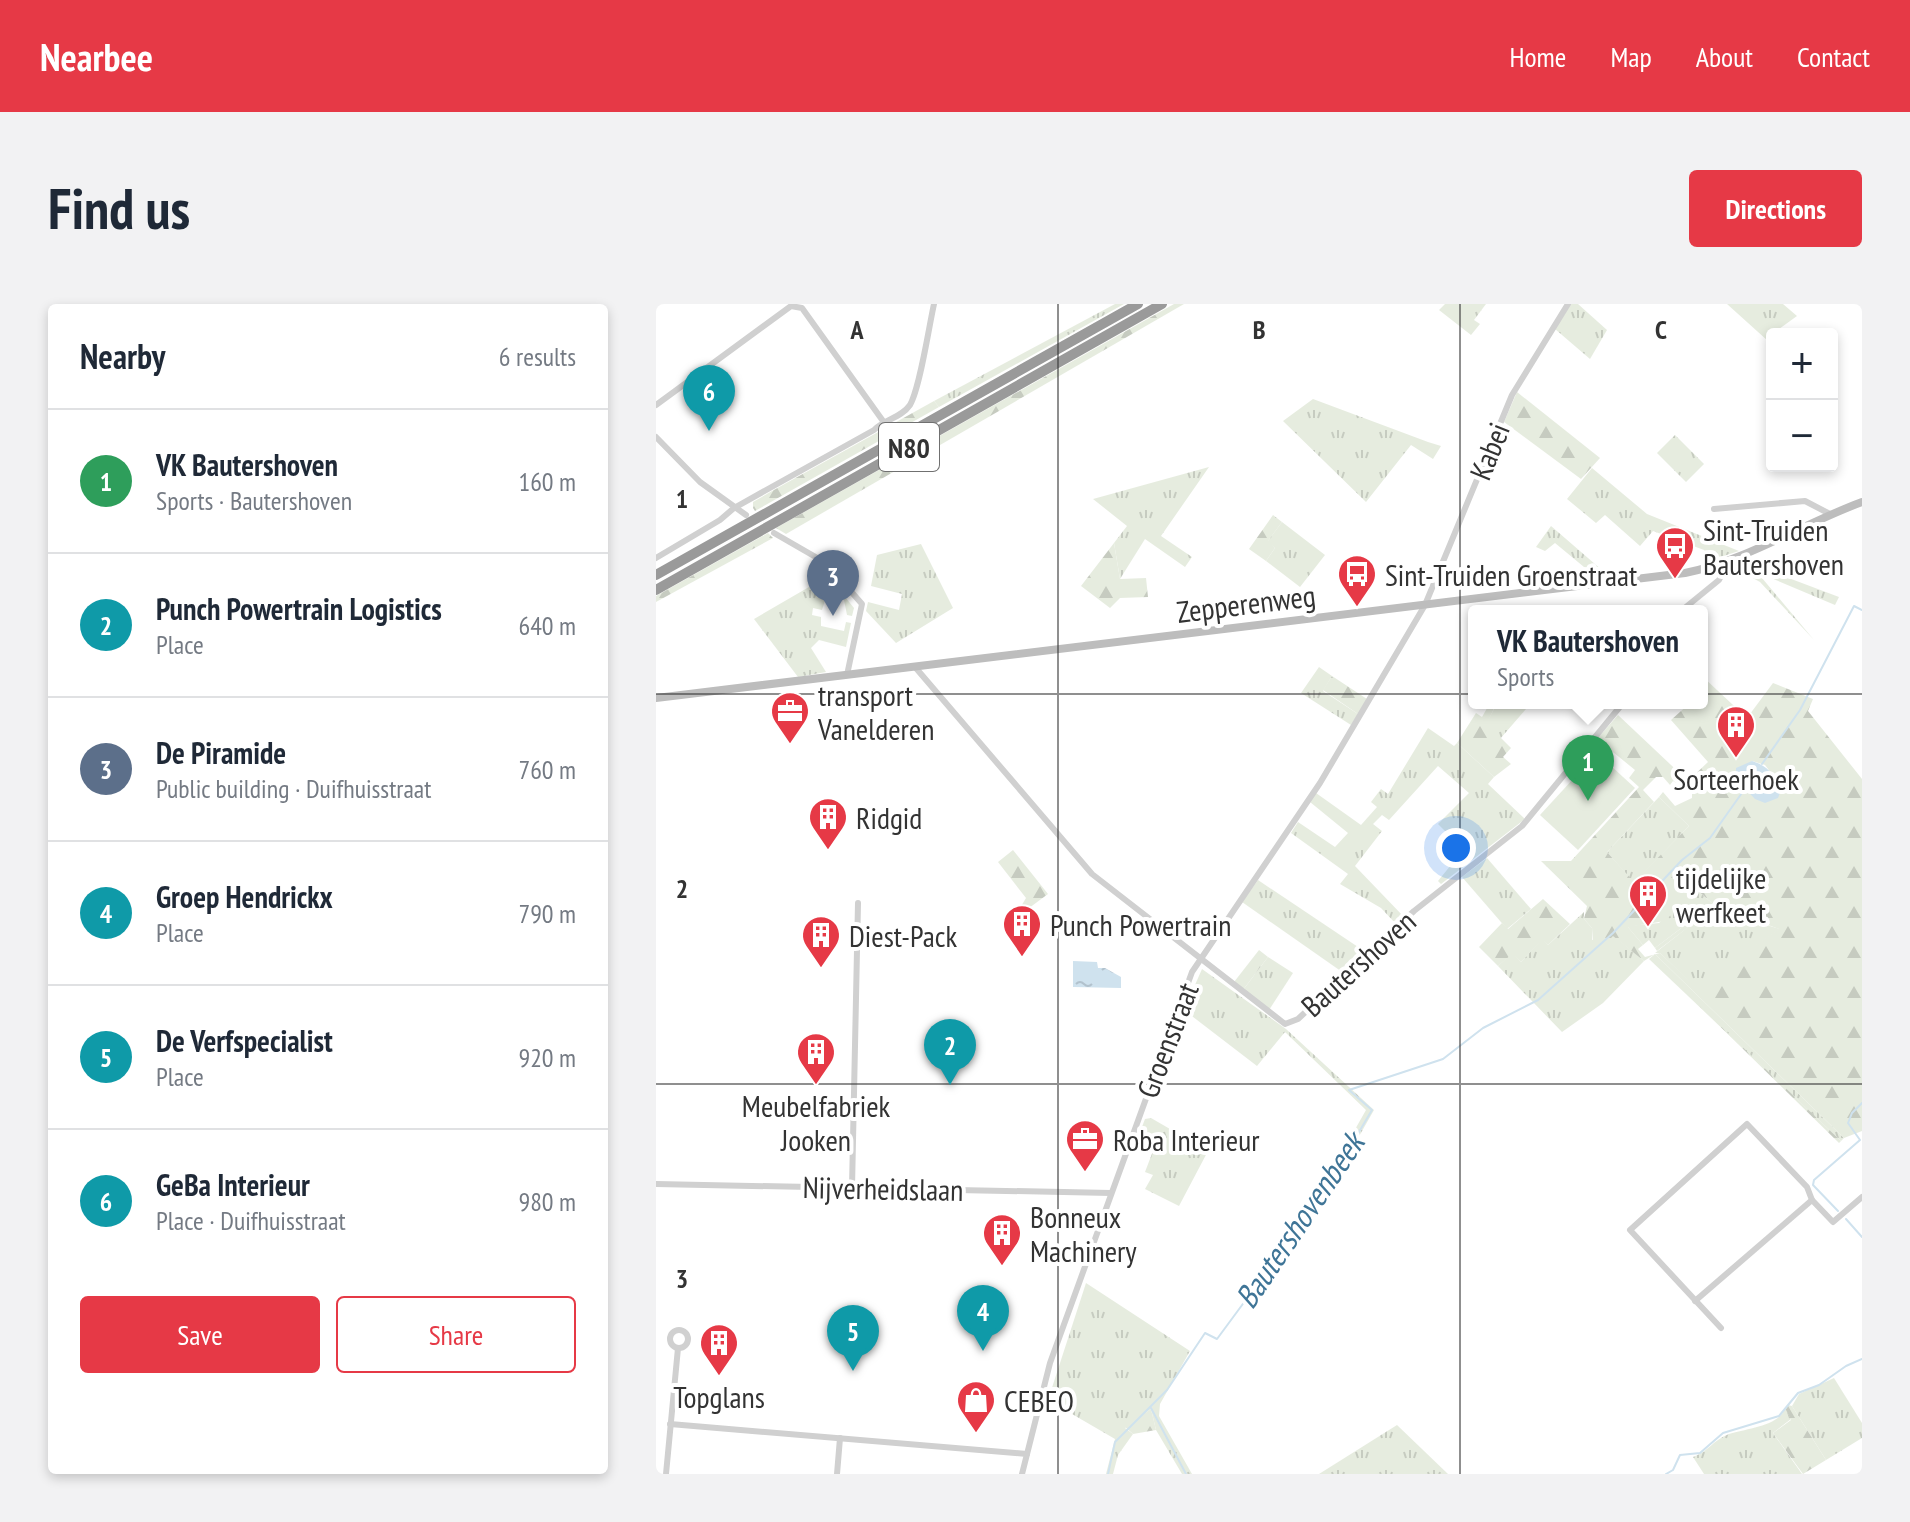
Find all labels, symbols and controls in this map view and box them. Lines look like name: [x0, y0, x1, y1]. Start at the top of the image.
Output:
text: Nearbee: [40, 32, 153, 81]
text: Home: [1510, 38, 1566, 75]
text: Map: [1610, 38, 1652, 75]
text: About: [1696, 38, 1753, 75]
text: Contact: [1797, 38, 1870, 75]
button: Directions: [1689, 170, 1862, 247]
text: Find us: [48, 172, 190, 244]
text: A: [849, 313, 864, 346]
text: B: [1253, 313, 1266, 346]
text: C: [1655, 313, 1667, 346]
map controls: [1766, 328, 1838, 472]
button: +: [1766, 328, 1838, 400]
text: Nearby: [80, 334, 165, 378]
text: 6 results: [499, 340, 576, 373]
pin: 6: [683, 365, 735, 431]
button: −: [1766, 400, 1838, 472]
street label: Kabei: [1460, 417, 1518, 485]
road number: N80: [879, 423, 939, 471]
text: VK Bautershoven: [156, 445, 338, 484]
text: 1: [100, 465, 112, 498]
text: 160 m: [518, 465, 576, 498]
text: 1: [676, 482, 688, 515]
text: Sports · Bautershoven: [156, 484, 352, 517]
place label: Sint-Truiden Bautershoven: [1703, 510, 1844, 583]
bus stop icon: Sint-Truiden Bautershoven: [1654, 525, 1696, 580]
pin: 3: [807, 550, 859, 616]
bus stop icon: Sint-Truiden Groenstraat: [1336, 553, 1378, 608]
place label: Sint-Truiden Groenstraat: [1385, 555, 1638, 594]
street label: Zepperenweg: [1175, 575, 1317, 631]
text: Punch Powertrain Logistics: [156, 589, 442, 628]
popup: [1468, 605, 1708, 709]
text: 2: [100, 609, 112, 642]
text: 640 m: [518, 609, 576, 642]
text: VK Bautershoven: [1497, 621, 1679, 660]
text: Place: [156, 628, 204, 661]
text: Sports: [1497, 660, 1554, 693]
place label: transport Vanelderen: [817, 675, 934, 748]
office icon: transport Vanelderen: [769, 690, 811, 745]
building icon: Sorteerhoek: [1715, 704, 1757, 759]
text: De Piramide: [156, 733, 286, 772]
pin: 1: [1562, 735, 1614, 801]
text: 3: [100, 753, 112, 786]
text: 760 m: [518, 753, 576, 786]
place label: Sorteerhoek: [1673, 759, 1799, 798]
text: Public building · Duifhuisstraat: [156, 772, 431, 805]
building icon: Ridgid: [807, 796, 849, 851]
place label: Ridgid: [856, 798, 922, 837]
your location: [1436, 828, 1476, 868]
place label: tijdelijke werfkeet: [1676, 858, 1767, 931]
text: 2: [676, 872, 688, 905]
building icon: tijdelijke werfkeet: [1627, 873, 1669, 928]
text: Groep Hendrickx: [156, 877, 333, 916]
text: 4: [100, 897, 112, 930]
text: 790 m: [518, 897, 576, 930]
street label: Bautershoven: [1293, 901, 1423, 1025]
building icon: Punch Powertrain: [1001, 903, 1043, 958]
place label: Punch Powertrain: [1050, 905, 1231, 944]
building icon: Diest-Pack: [800, 914, 842, 969]
text: Place: [156, 916, 204, 949]
place label: Diest-Pack: [849, 916, 957, 955]
street label: Groenstraat: [1127, 976, 1207, 1103]
pin: 2: [924, 1019, 976, 1085]
text: De Verfspecialist: [156, 1021, 333, 1060]
building icon: Meubelfabriek Jooken: [795, 1031, 837, 1086]
text: 5: [100, 1041, 112, 1074]
text: 920 m: [518, 1041, 576, 1074]
text: Place: [156, 1060, 204, 1093]
place label: Meubelfabriek Jooken: [742, 1086, 891, 1159]
office icon: Roba Interieur: [1064, 1118, 1106, 1173]
place label: Roba Interieur: [1113, 1120, 1260, 1159]
water label: Bautershovenbeek: [1225, 1121, 1375, 1316]
text: GeBa Interieur: [156, 1165, 310, 1204]
street label: Nijverheidslaan: [802, 1167, 964, 1209]
text: 6: [100, 1185, 112, 1218]
text: 980 m: [518, 1185, 576, 1218]
place label: Bonneux Machinery: [1030, 1197, 1137, 1270]
text: Place · Duifhuisstraat: [156, 1204, 346, 1237]
building icon: Bonneux Machinery: [981, 1212, 1023, 1267]
text: 3: [676, 1262, 688, 1295]
pin: 4: [957, 1285, 1009, 1351]
button: Save: [80, 1296, 320, 1373]
button: Share: [336, 1296, 576, 1373]
pin: 5: [827, 1305, 879, 1371]
building icon: Topglans: [698, 1322, 740, 1377]
place label: Topglans: [673, 1377, 765, 1416]
shop icon: CEBEO: [955, 1379, 997, 1434]
place label: CEBEO: [1004, 1381, 1074, 1420]

